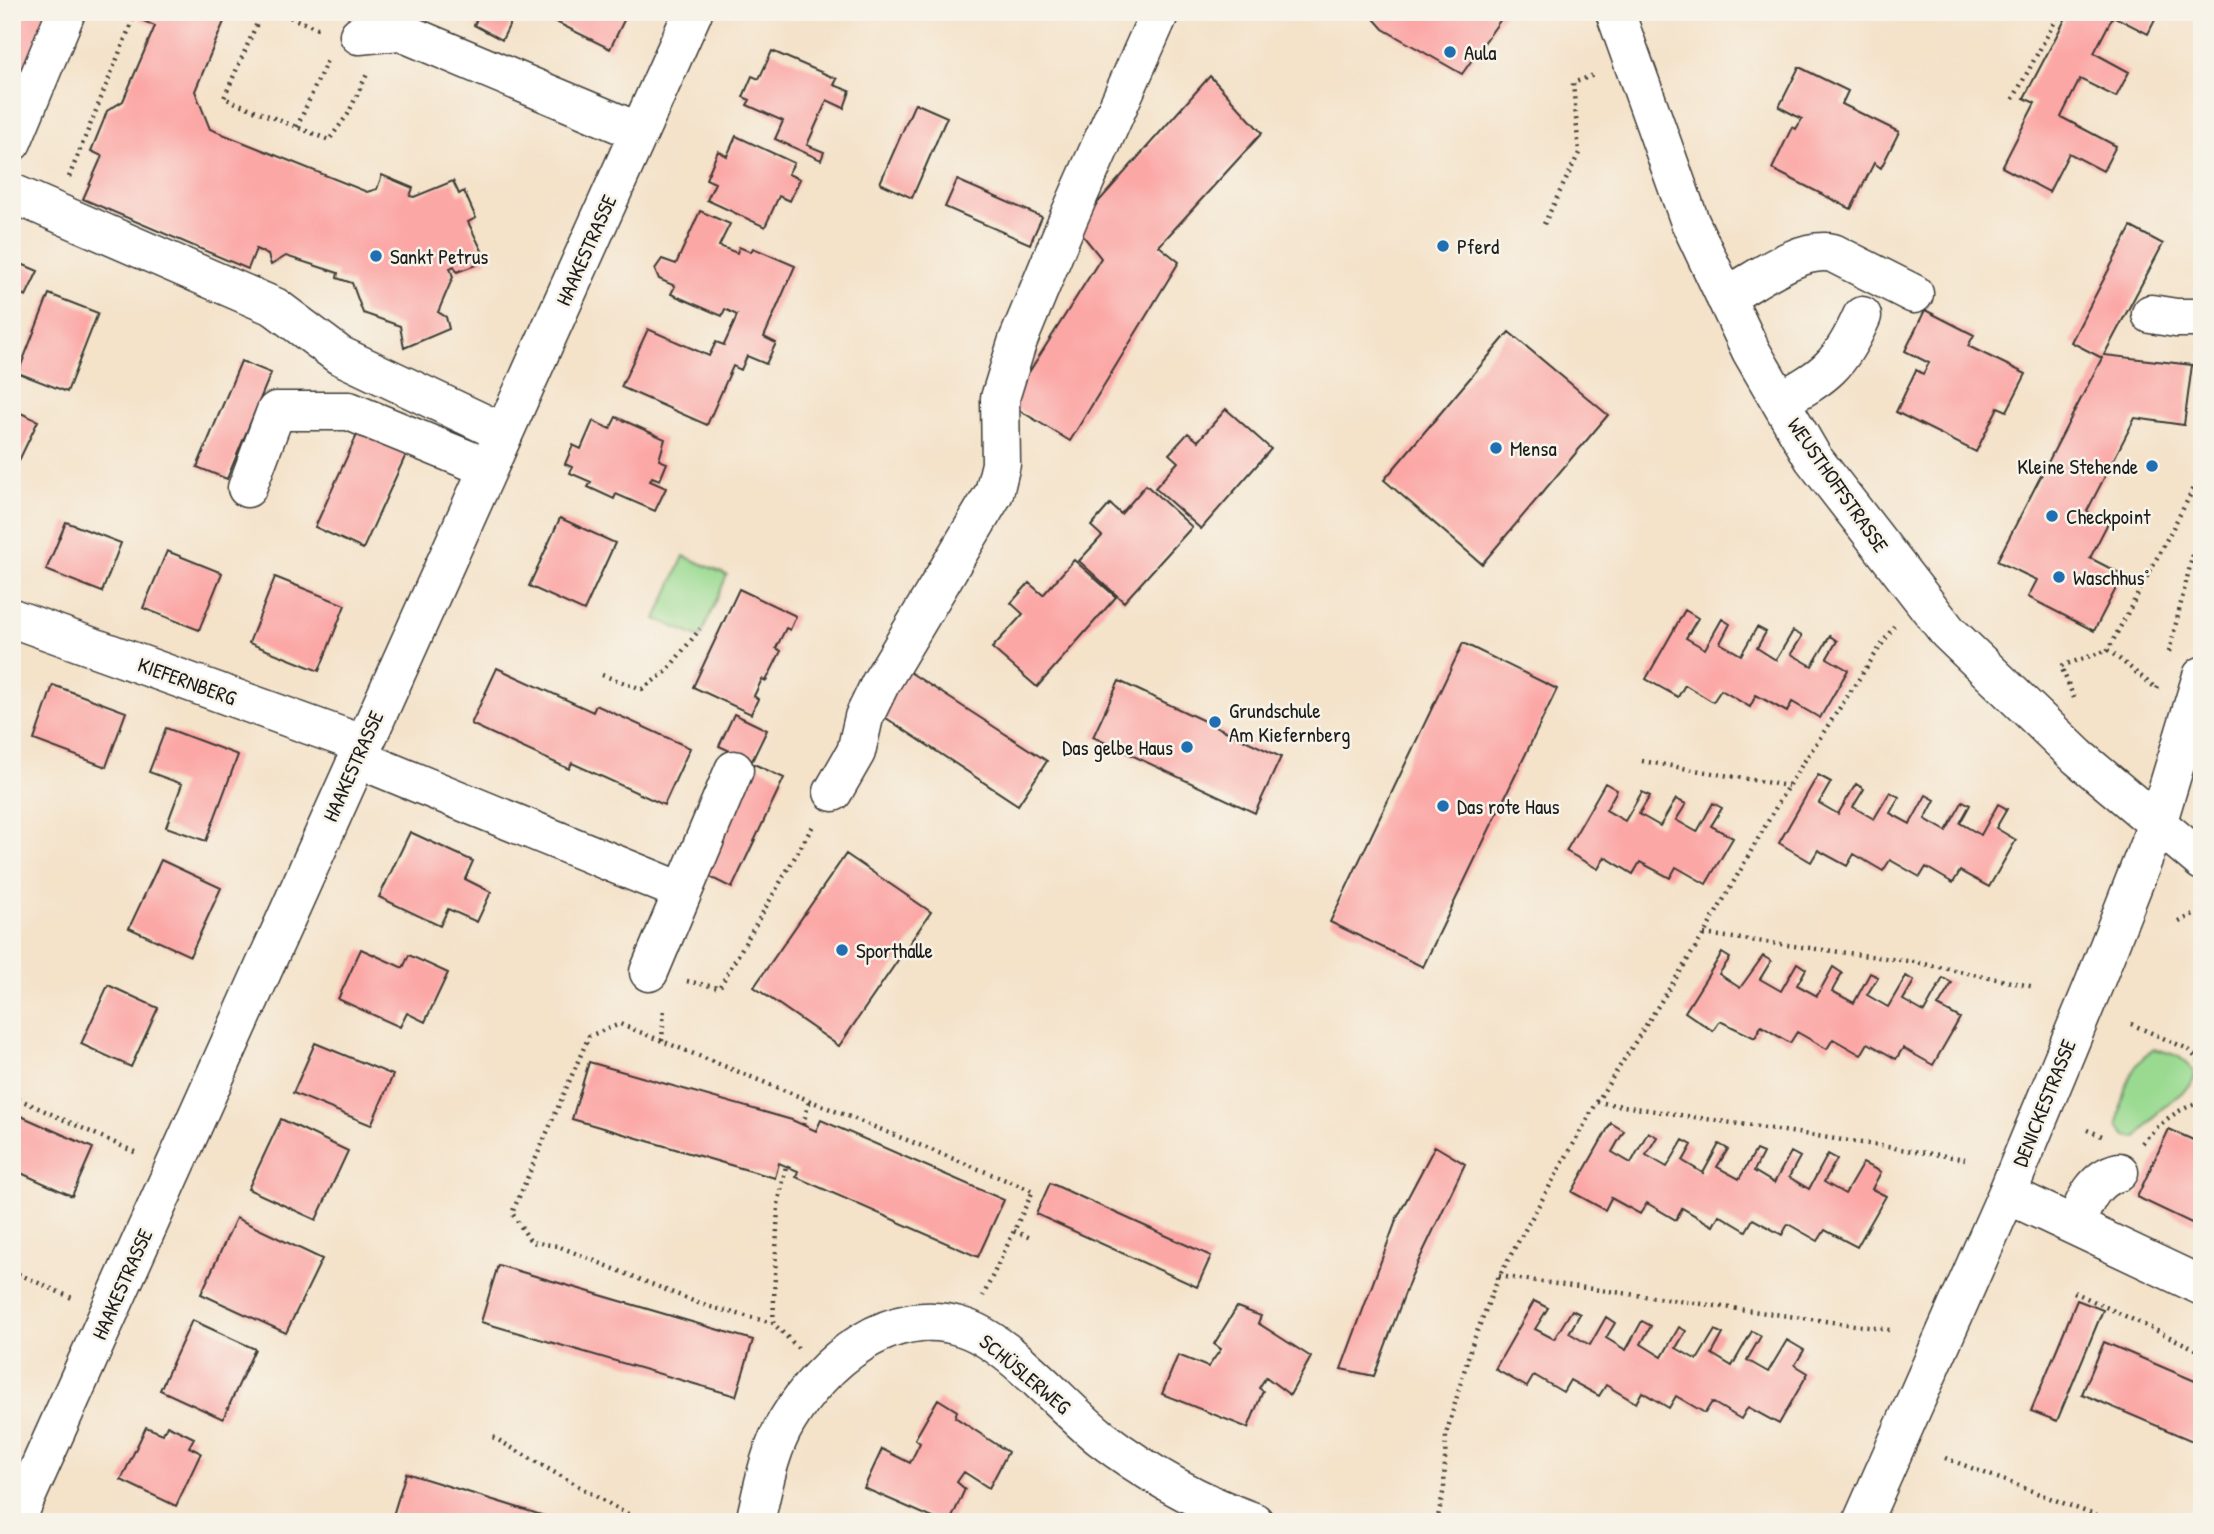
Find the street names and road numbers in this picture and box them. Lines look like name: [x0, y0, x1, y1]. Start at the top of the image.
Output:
street label: HAAKESTRASSE: [549, 190, 623, 310]
street label: WEUSTHOFFSTRASSE: [1781, 412, 1895, 558]
street label: KIEFERNBERG: [134, 650, 240, 712]
street label: HAAKESTRASSE: [316, 706, 390, 826]
street label: DENICKESTRASSE: [2005, 1035, 2083, 1171]
street label: HAAKESTRASSE: [85, 1224, 159, 1344]
street label: SCHÜSLERWEG: [973, 1327, 1077, 1421]

